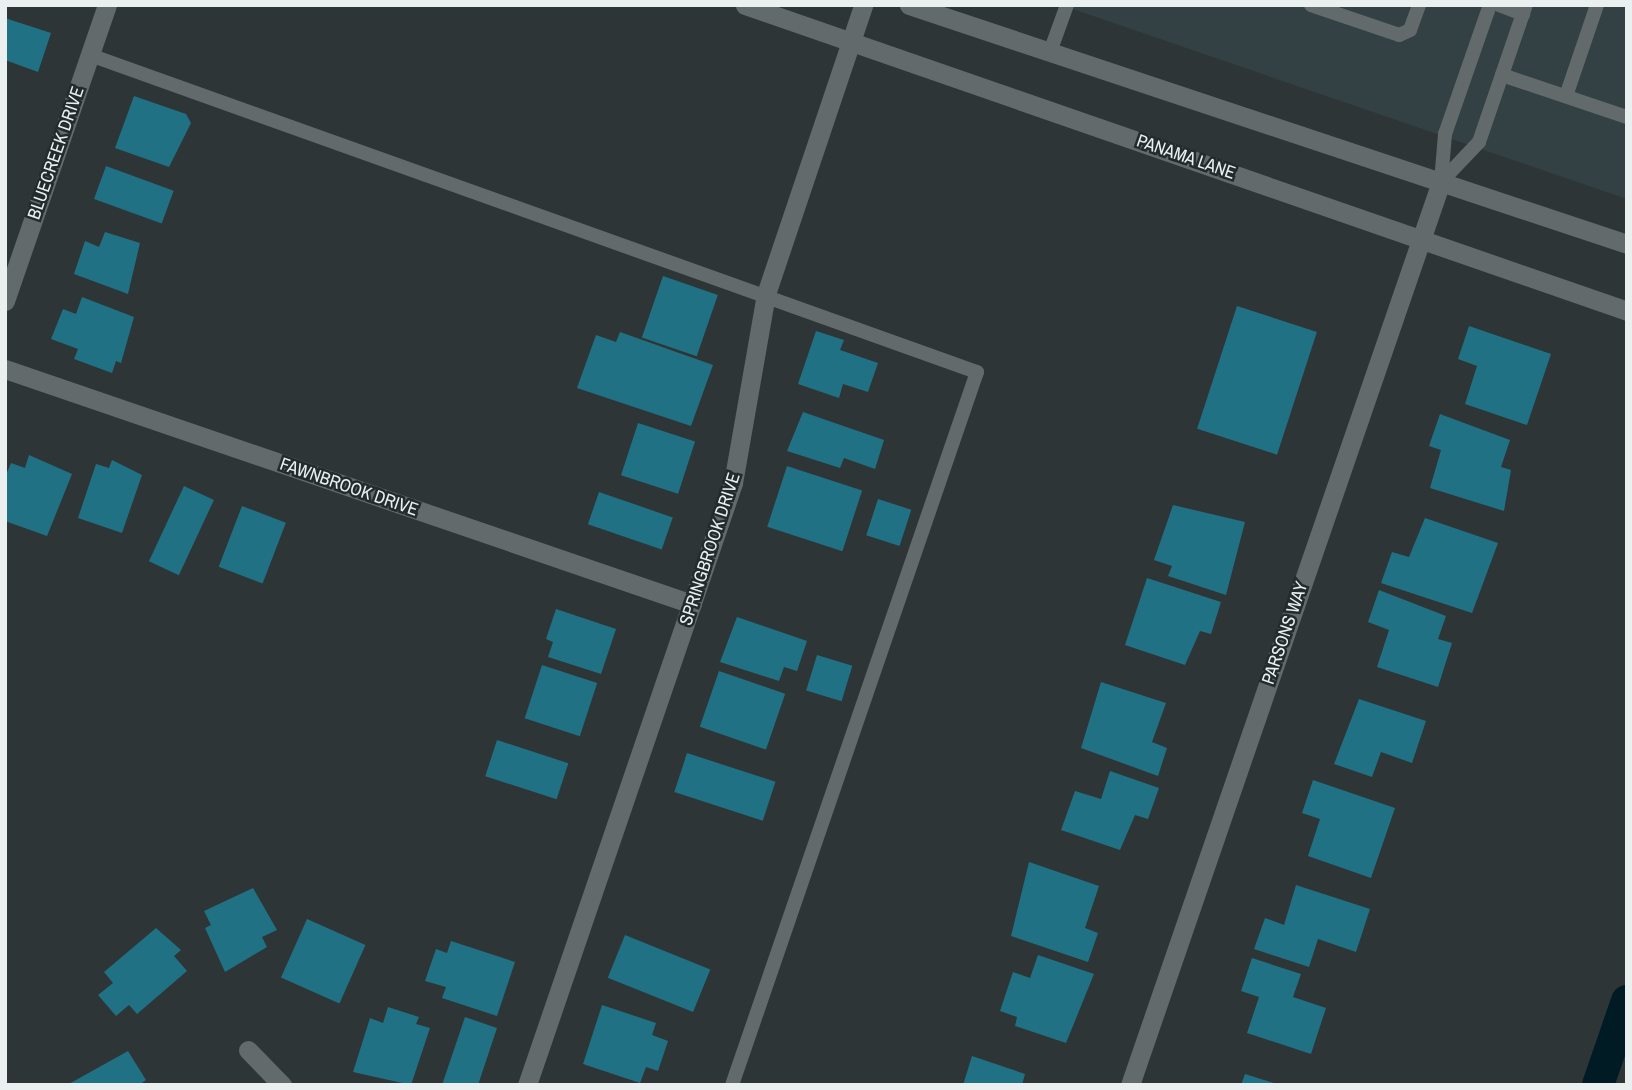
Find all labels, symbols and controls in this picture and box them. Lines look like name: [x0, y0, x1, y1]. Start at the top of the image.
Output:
street label: BLUECREEK DRIVE: [23, 84, 89, 222]
street label: PANAMA LANE: [1133, 130, 1239, 184]
street label: FAWNBROOK DRIVE: [277, 453, 421, 521]
street label: SPRINGBROOK DRIVE: [675, 470, 745, 628]
street label: PARSONS WAY: [1257, 579, 1313, 687]

